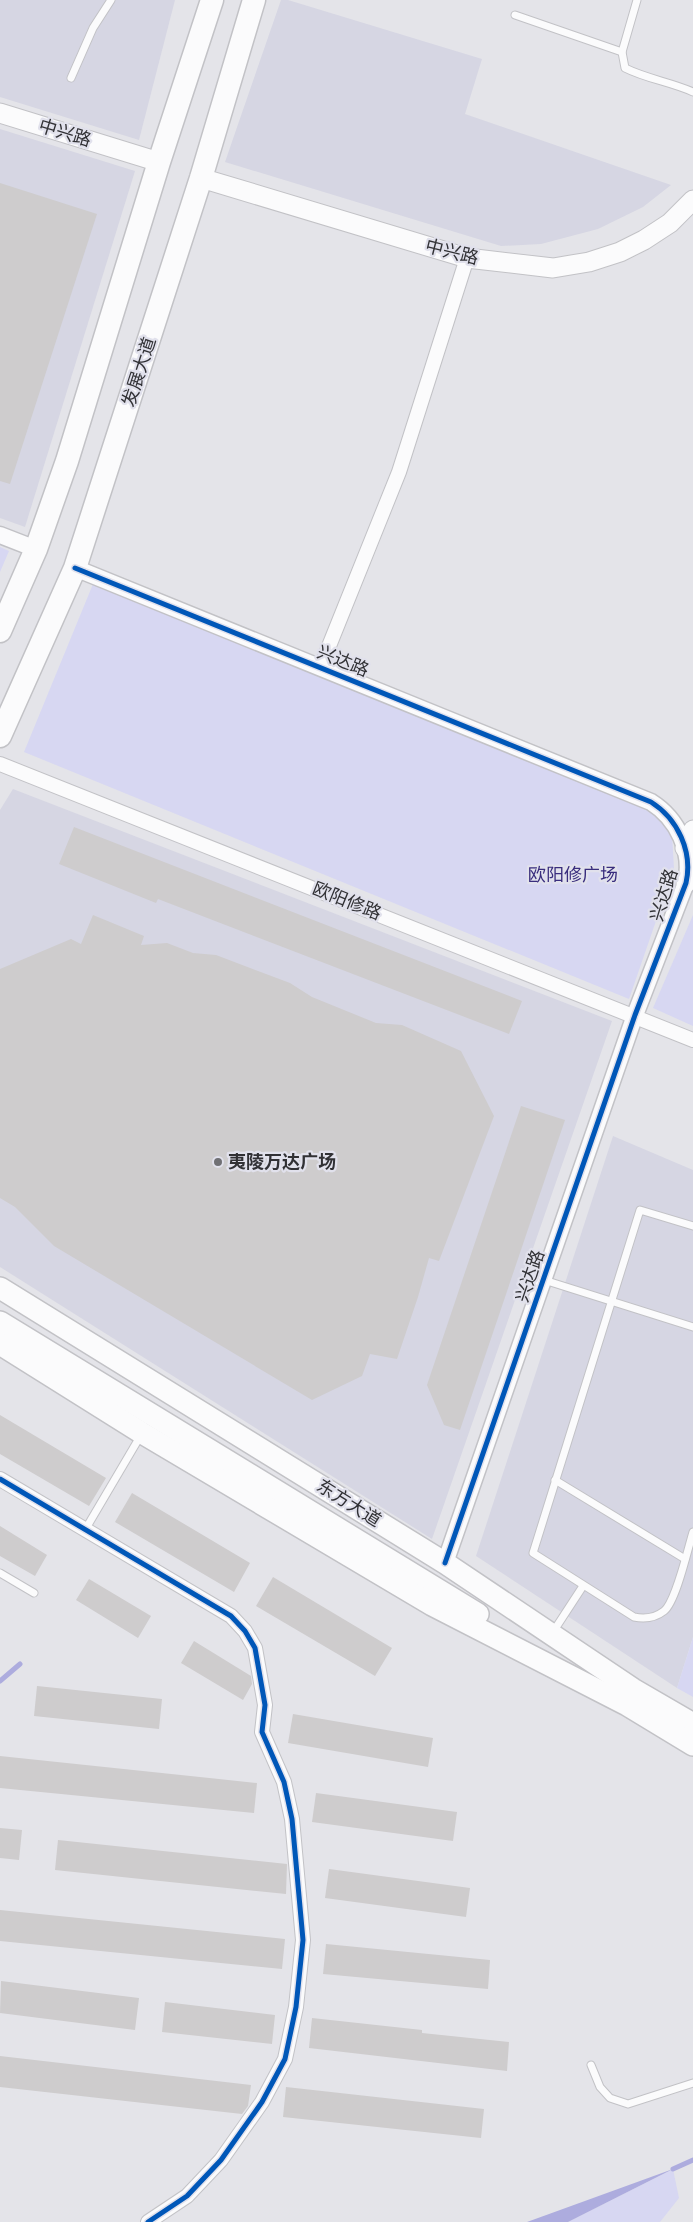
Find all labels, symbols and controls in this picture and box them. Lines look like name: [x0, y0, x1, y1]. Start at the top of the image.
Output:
street label: 中兴路: [36, 115, 94, 150]
street label: 中兴路: [423, 235, 481, 268]
street label: 发展大道: [117, 334, 160, 409]
street label: 兴达路: [314, 641, 372, 680]
park label: 欧阳修广场: [528, 864, 618, 885]
street label: 兴达路: [646, 866, 681, 924]
street label: 欧阳修路: [310, 877, 384, 924]
place label: 夷陵万达广场: [228, 1151, 336, 1172]
marker: 夷陵万达广场: [212, 1156, 224, 1168]
street label: 兴达路: [511, 1247, 548, 1305]
street label: 东方大道: [313, 1475, 385, 1531]

